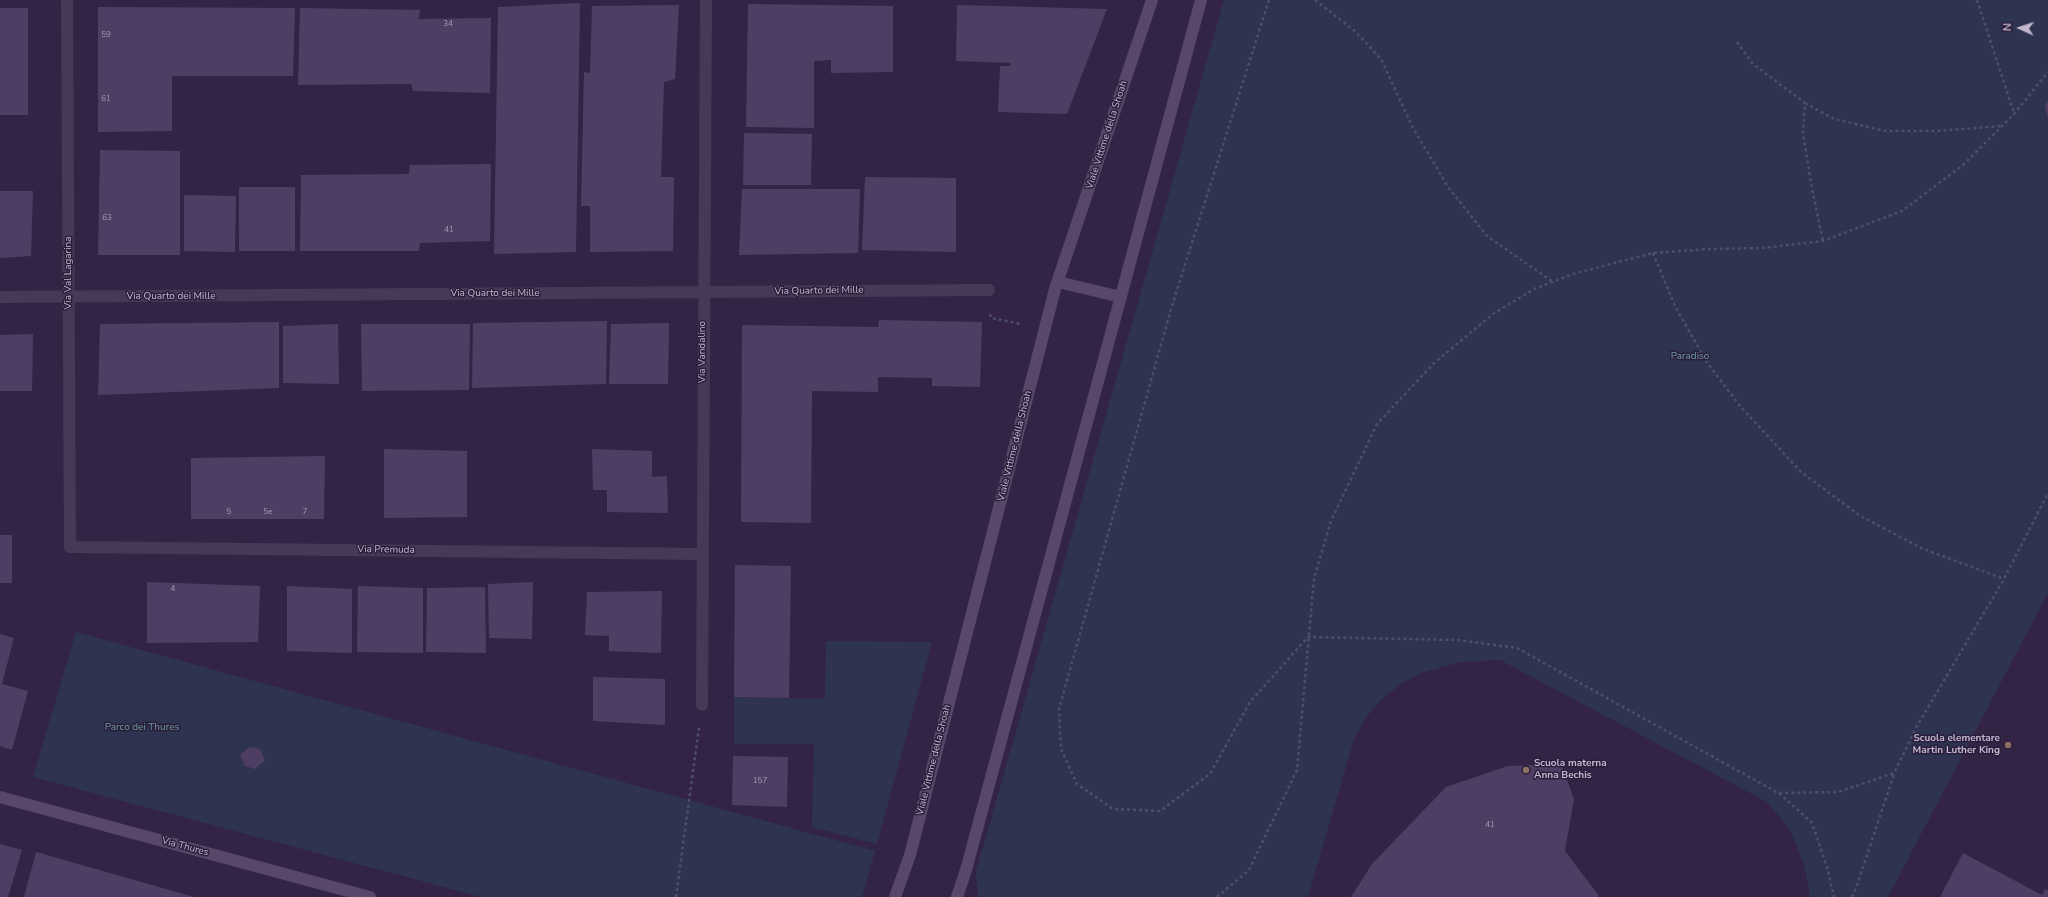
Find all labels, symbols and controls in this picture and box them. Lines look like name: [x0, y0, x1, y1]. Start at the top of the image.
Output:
north arrow: [2000, 8, 2040, 48]
house number: 34: [443, 19, 453, 29]
text: N: [2000, 23, 2015, 32]
house number: 59: [101, 30, 111, 40]
street label: Viale Vittime della Shoah: [1084, 79, 1130, 191]
house number: 61: [101, 94, 111, 104]
house number: 63: [102, 213, 112, 223]
house number: 41: [444, 225, 454, 235]
street label: Via Val Lagarina: [63, 237, 75, 309]
street label: Via Quarto dei Mille: [774, 284, 864, 298]
street label: Via Quarto dei Mille: [450, 288, 540, 300]
street label: Via Quarto dei Mille: [126, 291, 216, 303]
street label: Via Vandalino: [697, 321, 709, 383]
park label: Paradiso: [1671, 351, 1709, 363]
street label: Viale Vittime della Shoah: [995, 389, 1035, 503]
house number: 5: [227, 507, 231, 517]
house number: 5e: [263, 507, 273, 517]
house number: 7: [303, 507, 307, 517]
street label: Via Premuda: [357, 543, 415, 557]
house number: 4: [171, 584, 175, 594]
street label: Viale Vittime della Shoah: [914, 703, 954, 817]
park label: Parco dei Thures: [105, 722, 179, 734]
place label: Scuola elementare Martin Luther King: [1913, 733, 2000, 756]
marker: Scuola elementare Martin Luther King: [2003, 740, 2013, 750]
place label: Scuola materna Anna Bechis: [1534, 758, 1607, 782]
marker: Scuola materna Anna Bechis: [1521, 765, 1531, 775]
house number: 157: [753, 776, 767, 786]
house number: 41: [1485, 820, 1495, 830]
street label: Via Thures: [160, 835, 210, 859]

